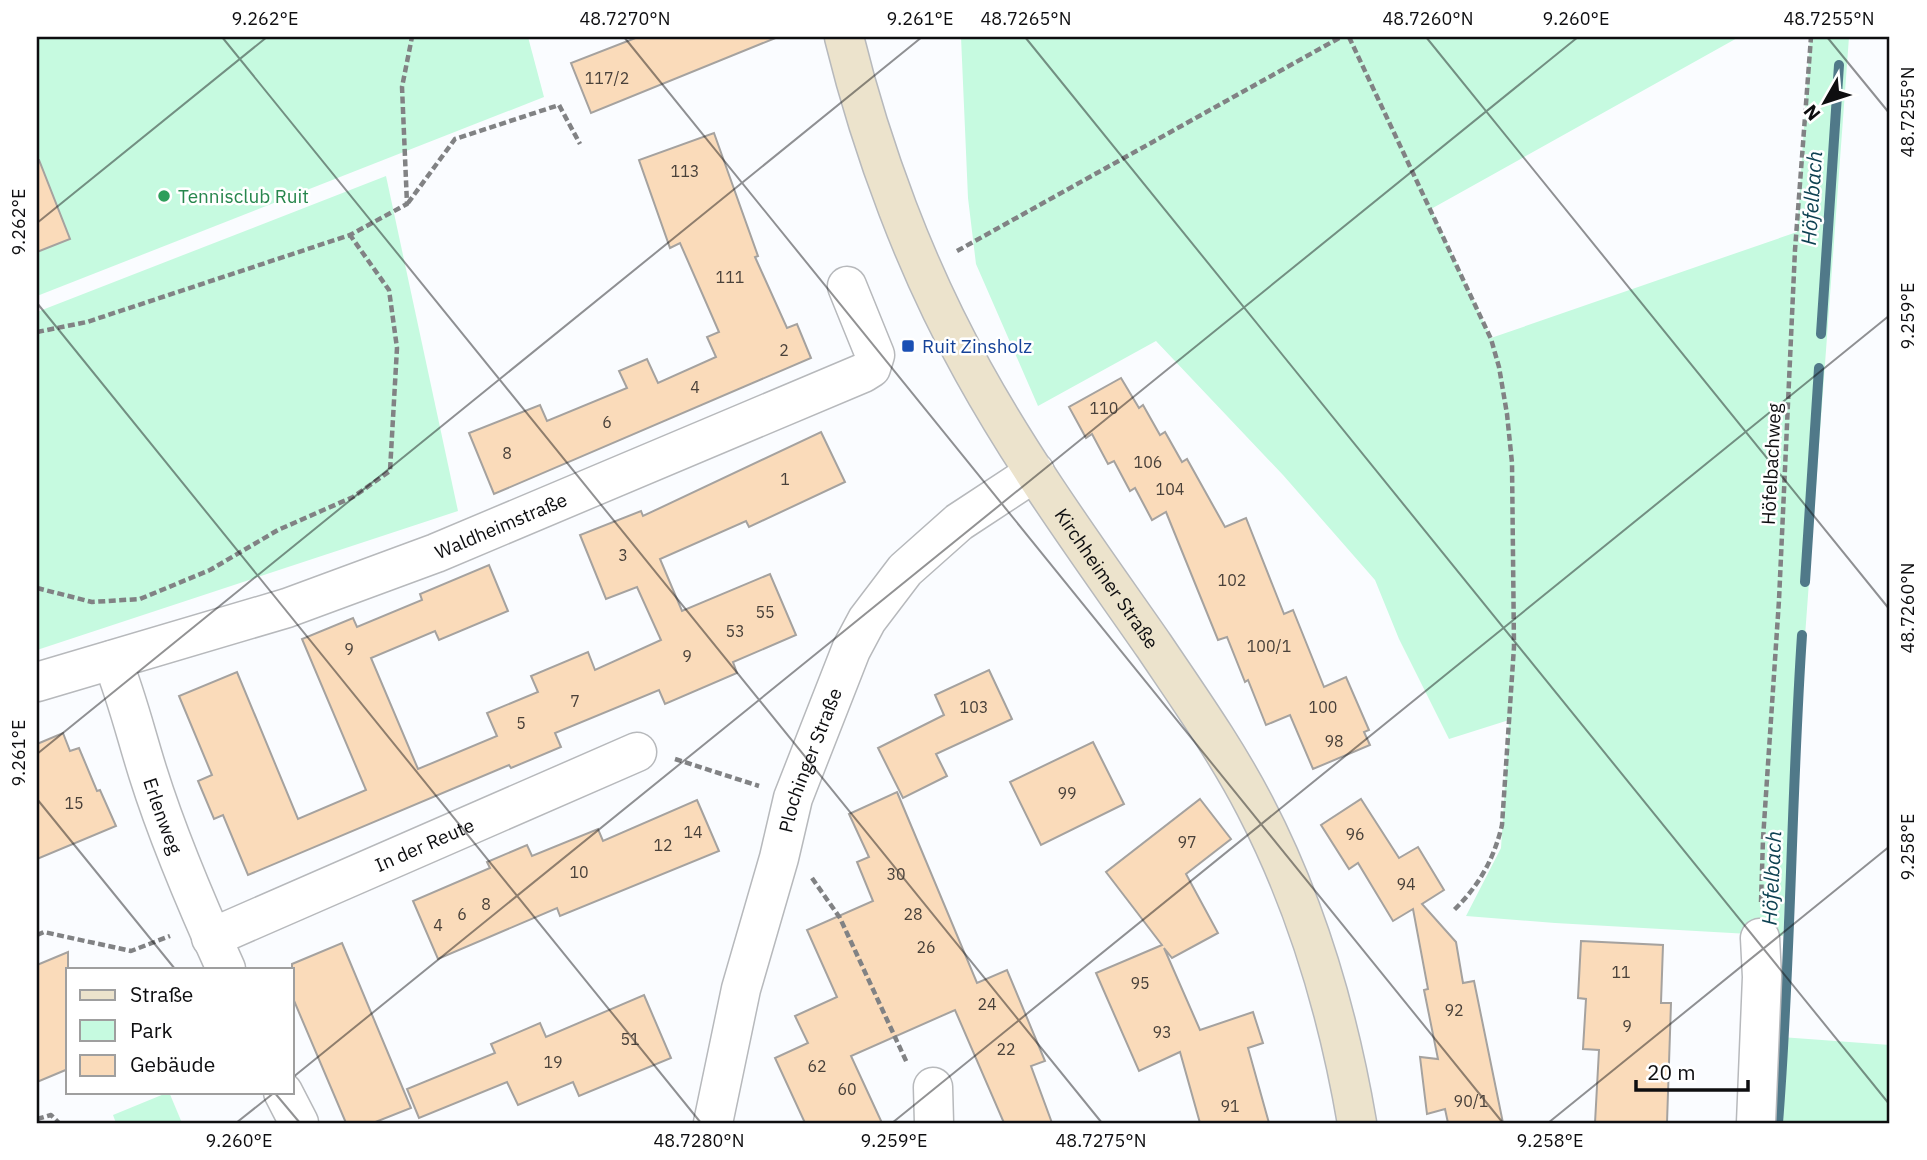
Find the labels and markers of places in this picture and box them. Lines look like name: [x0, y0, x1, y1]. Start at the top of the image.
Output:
place label: Tennisclub Ruit: [178, 184, 309, 208]
marker: Tennisclub Ruit: [156, 188, 172, 204]
place label: Ruit Zinsholz: [922, 334, 1032, 358]
marker: Ruit Zinsholz: [900, 338, 916, 354]

